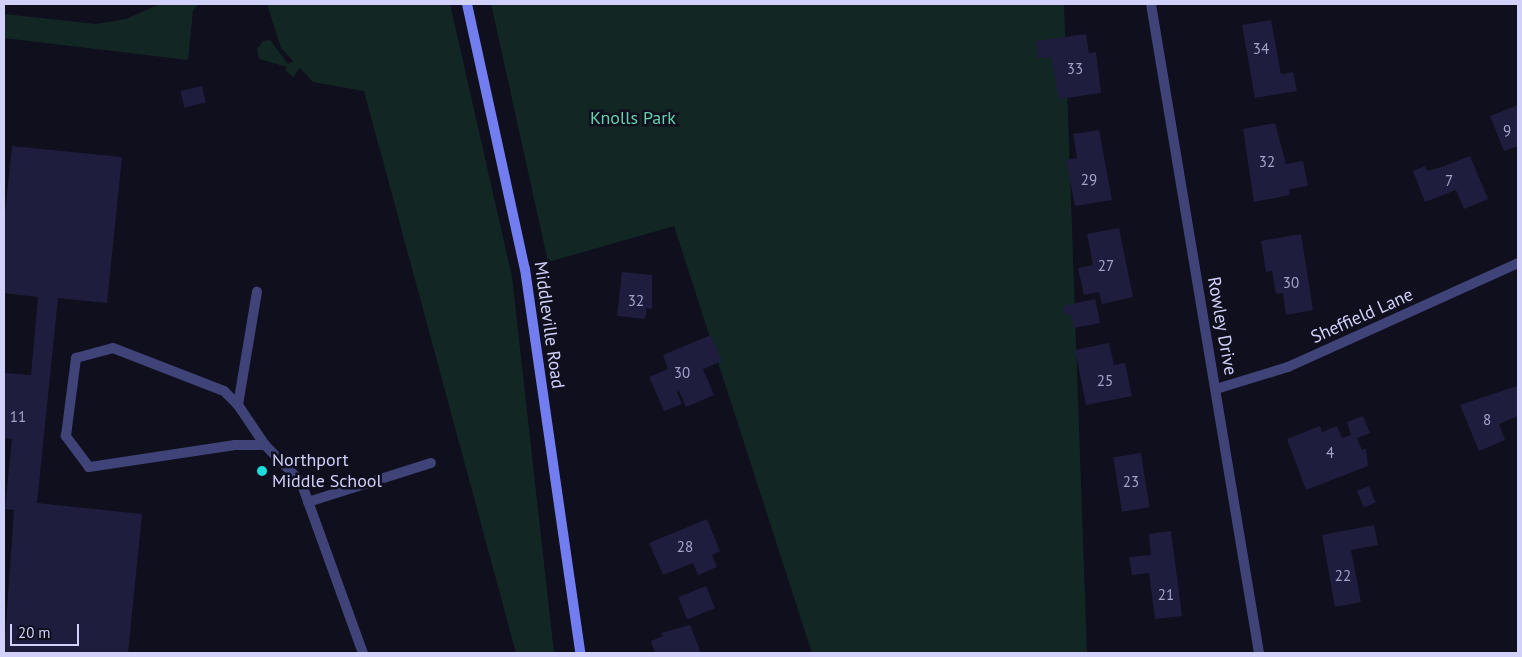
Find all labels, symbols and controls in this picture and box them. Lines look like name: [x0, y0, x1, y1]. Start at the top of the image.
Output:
house number: 34: [1253, 40, 1269, 58]
house number: 33: [1067, 60, 1083, 78]
park label: Knolls Park: [590, 107, 676, 129]
house number: 9: [1503, 122, 1511, 140]
house number: 32: [1259, 153, 1275, 171]
house number: 29: [1081, 171, 1097, 189]
house number: 7: [1445, 172, 1453, 190]
house number: 27: [1098, 257, 1114, 275]
street label: Middleville Road: [529, 260, 569, 390]
house number: 30: [1283, 274, 1299, 292]
street label: Rowley Drive: [1203, 275, 1241, 377]
street label: Sheffield Lane: [1307, 284, 1417, 348]
house number: 32: [628, 292, 644, 310]
house number: 30: [674, 364, 690, 382]
house number: 25: [1097, 372, 1113, 390]
house number: 11: [10, 408, 26, 426]
house number: 8: [1483, 411, 1491, 429]
house number: 4: [1326, 444, 1334, 462]
place label: Northport Middle School: [272, 450, 382, 492]
marker: Northport Middle School: [256, 465, 268, 477]
house number: 23: [1123, 473, 1139, 491]
house number: 28: [677, 538, 693, 556]
house number: 22: [1335, 567, 1351, 585]
house number: 21: [1158, 586, 1174, 604]
scale bar: [12, 614, 81, 646]
text: 20 m: [18, 623, 51, 642]

